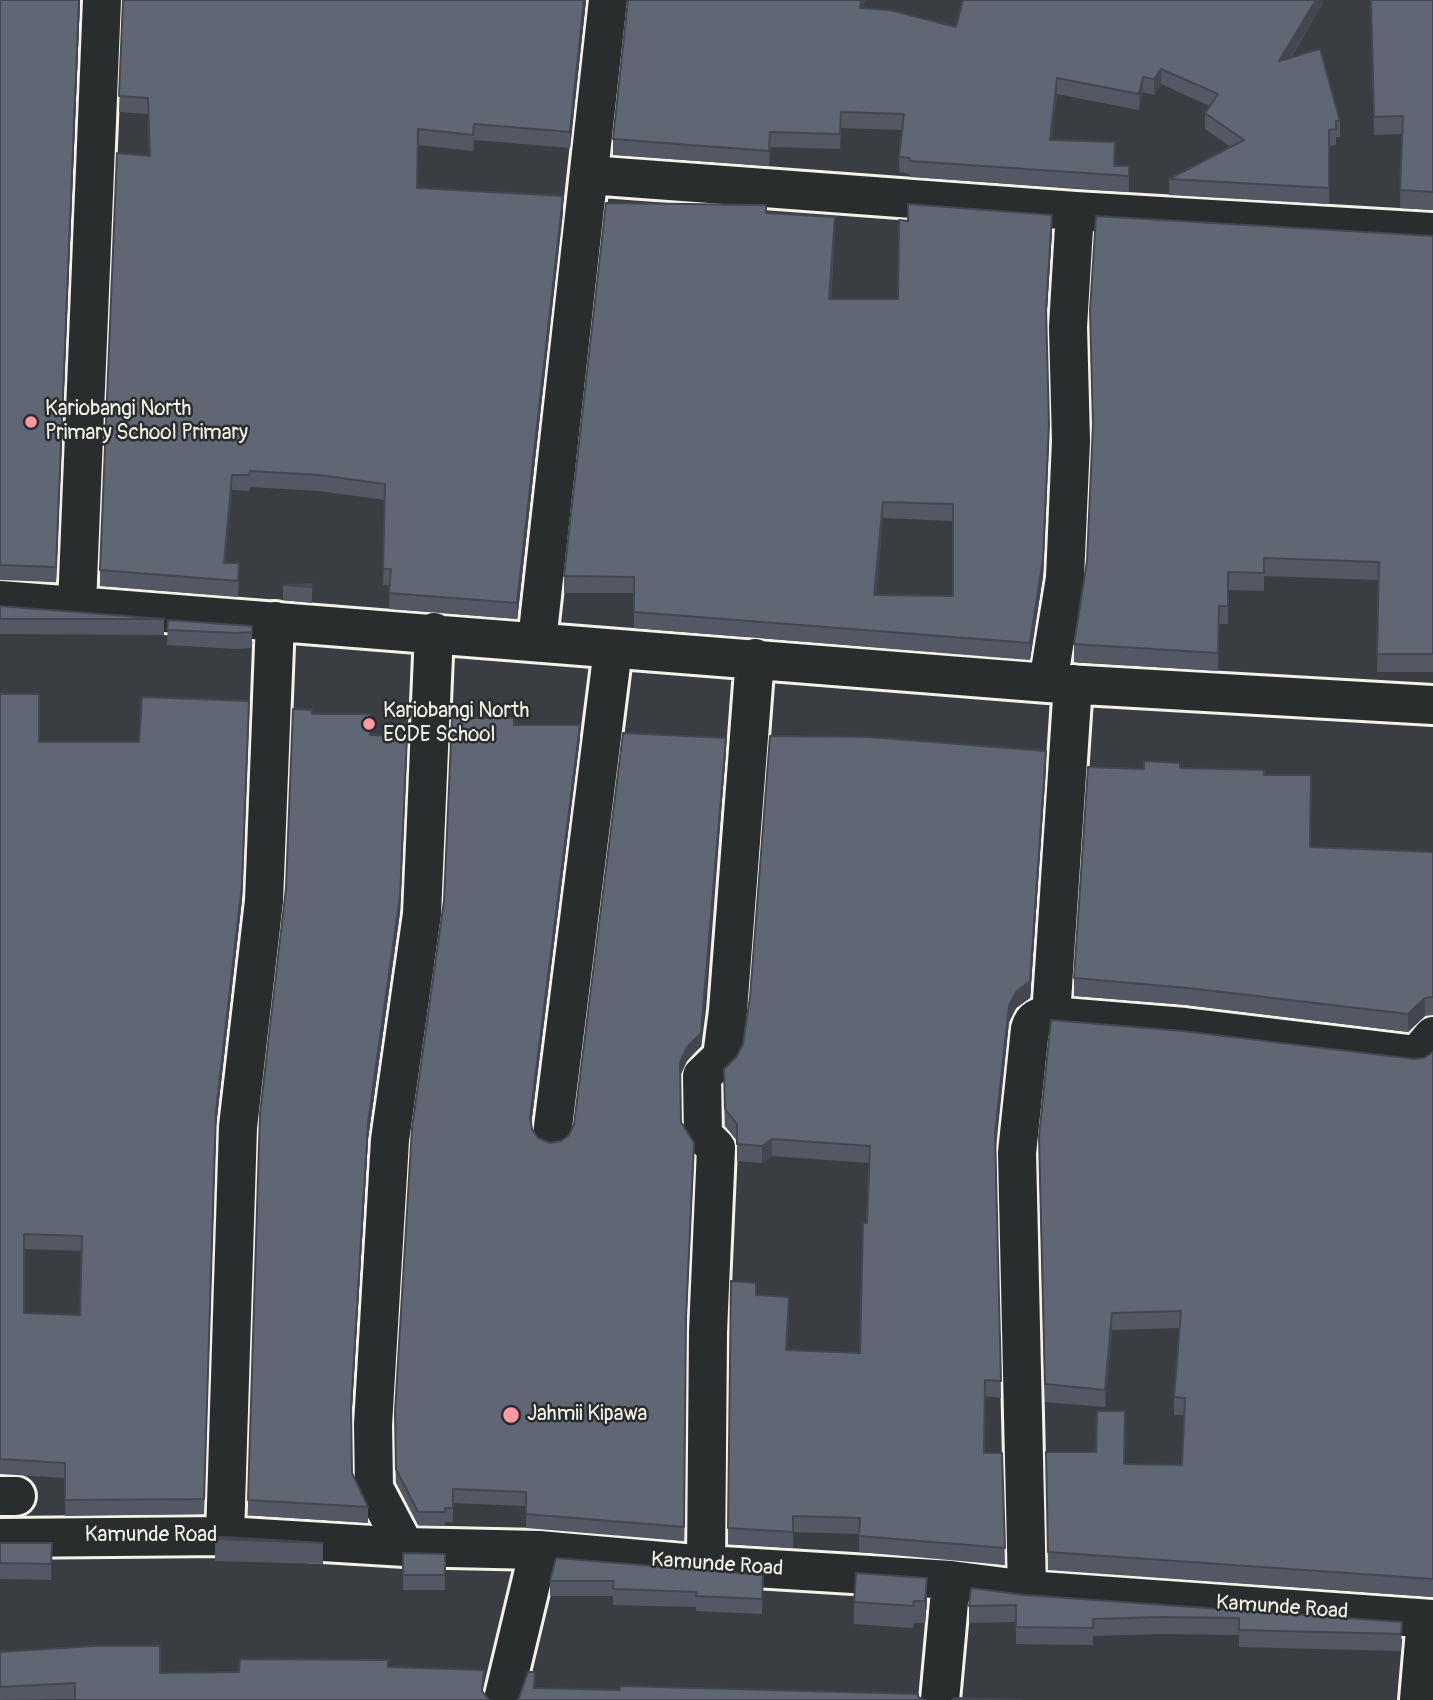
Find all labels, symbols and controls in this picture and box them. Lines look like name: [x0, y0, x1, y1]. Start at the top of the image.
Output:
place label: Kariobangi North Primary School Primary: [45, 397, 248, 447]
marker: Kariobangi North Primary School Primary: [23, 414, 39, 430]
place label: Kariobangi North ECDE School: [383, 699, 529, 749]
marker: Kariobangi North ECDE School: [361, 716, 377, 732]
place label: Jahmii Kipawa: [527, 1402, 647, 1428]
marker: Jahmii Kipawa: [501, 1405, 521, 1425]
street label: Kamunde Road: [85, 1523, 217, 1549]
street label: Kamunde Road: [650, 1548, 784, 1582]
street label: Kamunde Road: [1215, 1591, 1349, 1625]

